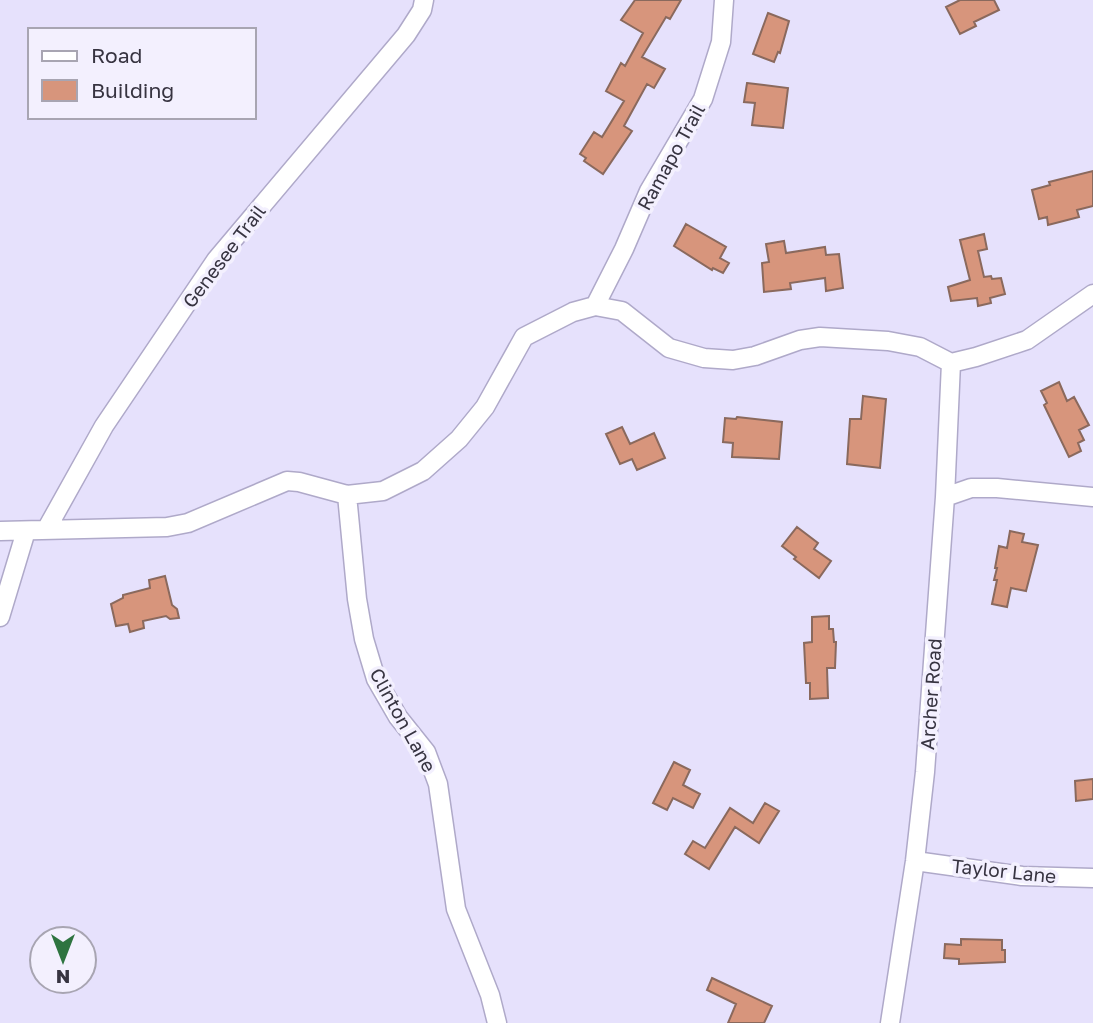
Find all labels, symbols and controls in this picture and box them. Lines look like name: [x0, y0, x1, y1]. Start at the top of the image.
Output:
legend: [28, 28, 256, 119]
text: Road: [91, 42, 142, 68]
text: Building: [91, 77, 174, 103]
street label: Ramapo Trail: [632, 100, 709, 214]
street label: Genesee Trail: [177, 200, 270, 312]
street label: Archer Road: [915, 637, 946, 750]
street label: Clinton Lane: [365, 664, 441, 776]
street label: Taylor Lane: [951, 854, 1057, 887]
north arrow: [28, 925, 98, 995]
text: N: [56, 966, 70, 989]

